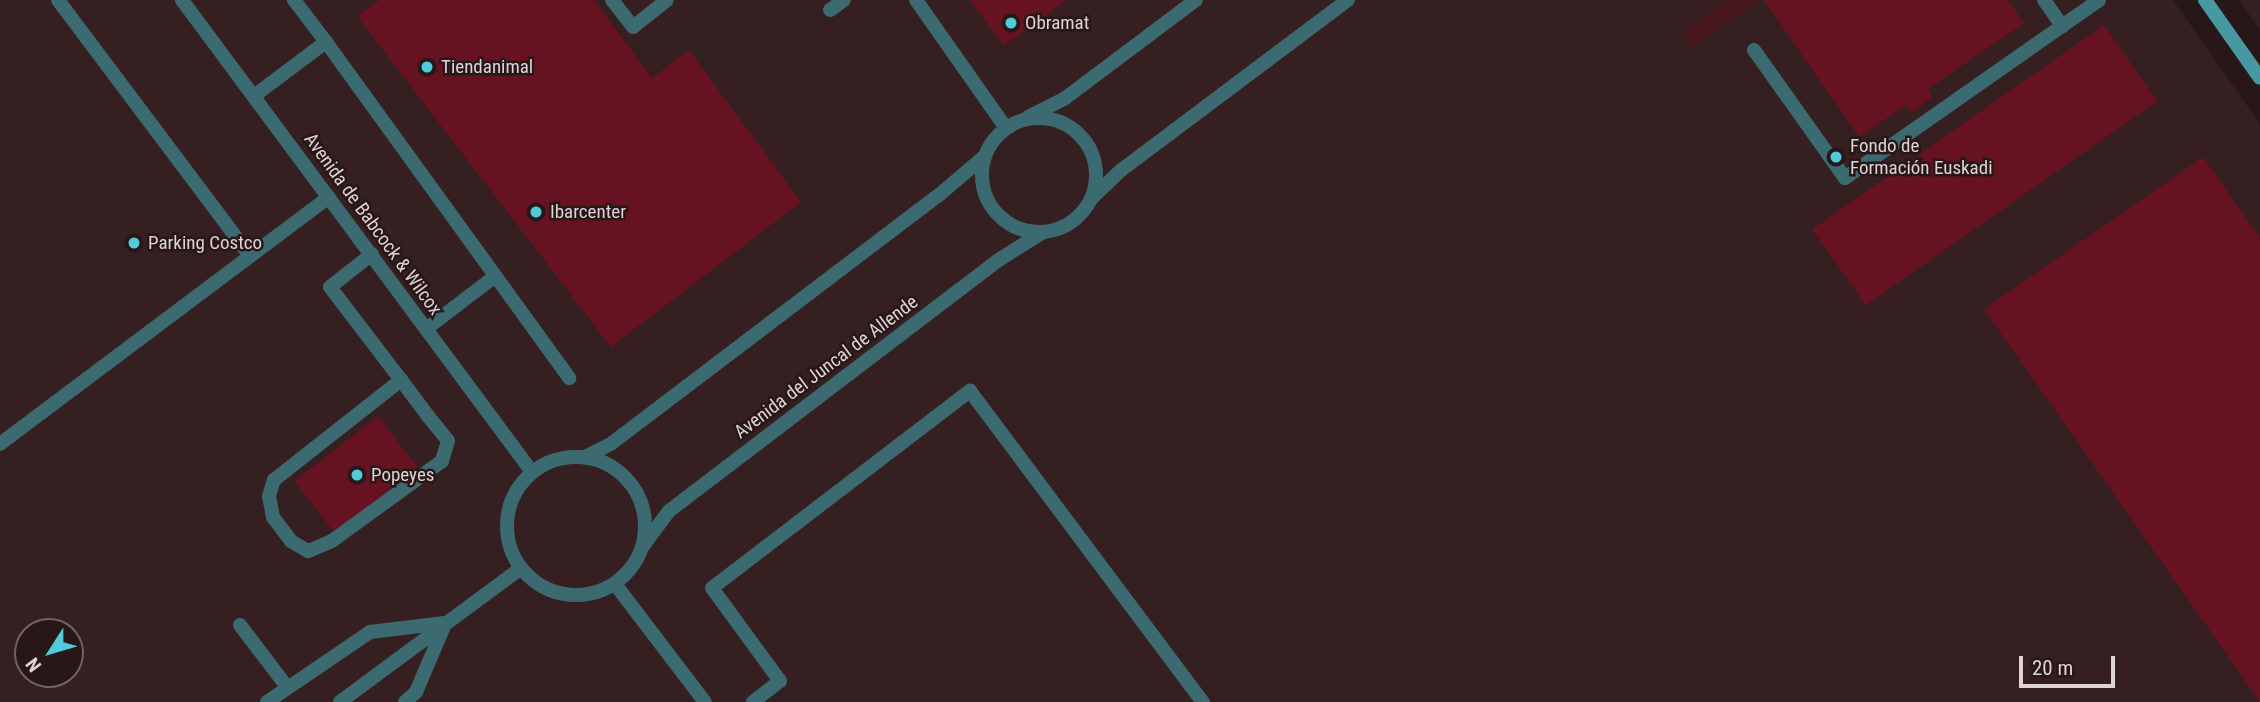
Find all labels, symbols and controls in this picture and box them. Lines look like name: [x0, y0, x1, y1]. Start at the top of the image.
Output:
place label: Obramat: [1025, 12, 1089, 34]
marker: Obramat: [1003, 15, 1019, 31]
place label: Tiendanimal: [441, 56, 533, 78]
marker: Tiendanimal: [419, 59, 435, 75]
street label: Avenida de Babcock & Wilcox: [299, 128, 447, 320]
place label: Fondo de Formación Euskadi: [1850, 135, 1992, 179]
marker: Fondo de Formación Euskadi: [1828, 149, 1844, 165]
place label: Ibarcenter: [550, 201, 626, 223]
marker: Ibarcenter: [528, 204, 544, 220]
place label: Parking Costco: [148, 232, 262, 254]
marker: Parking Costco: [126, 235, 142, 251]
street label: Avenida del Juncal de Allende: [730, 291, 922, 443]
place label: Popeyes: [371, 464, 434, 486]
marker: Popeyes: [349, 467, 365, 483]
north arrow: [14, 618, 84, 688]
scale bar: [2022, 642, 2118, 686]
text: N: [21, 653, 46, 676]
text: 20 m: [2032, 656, 2073, 680]

